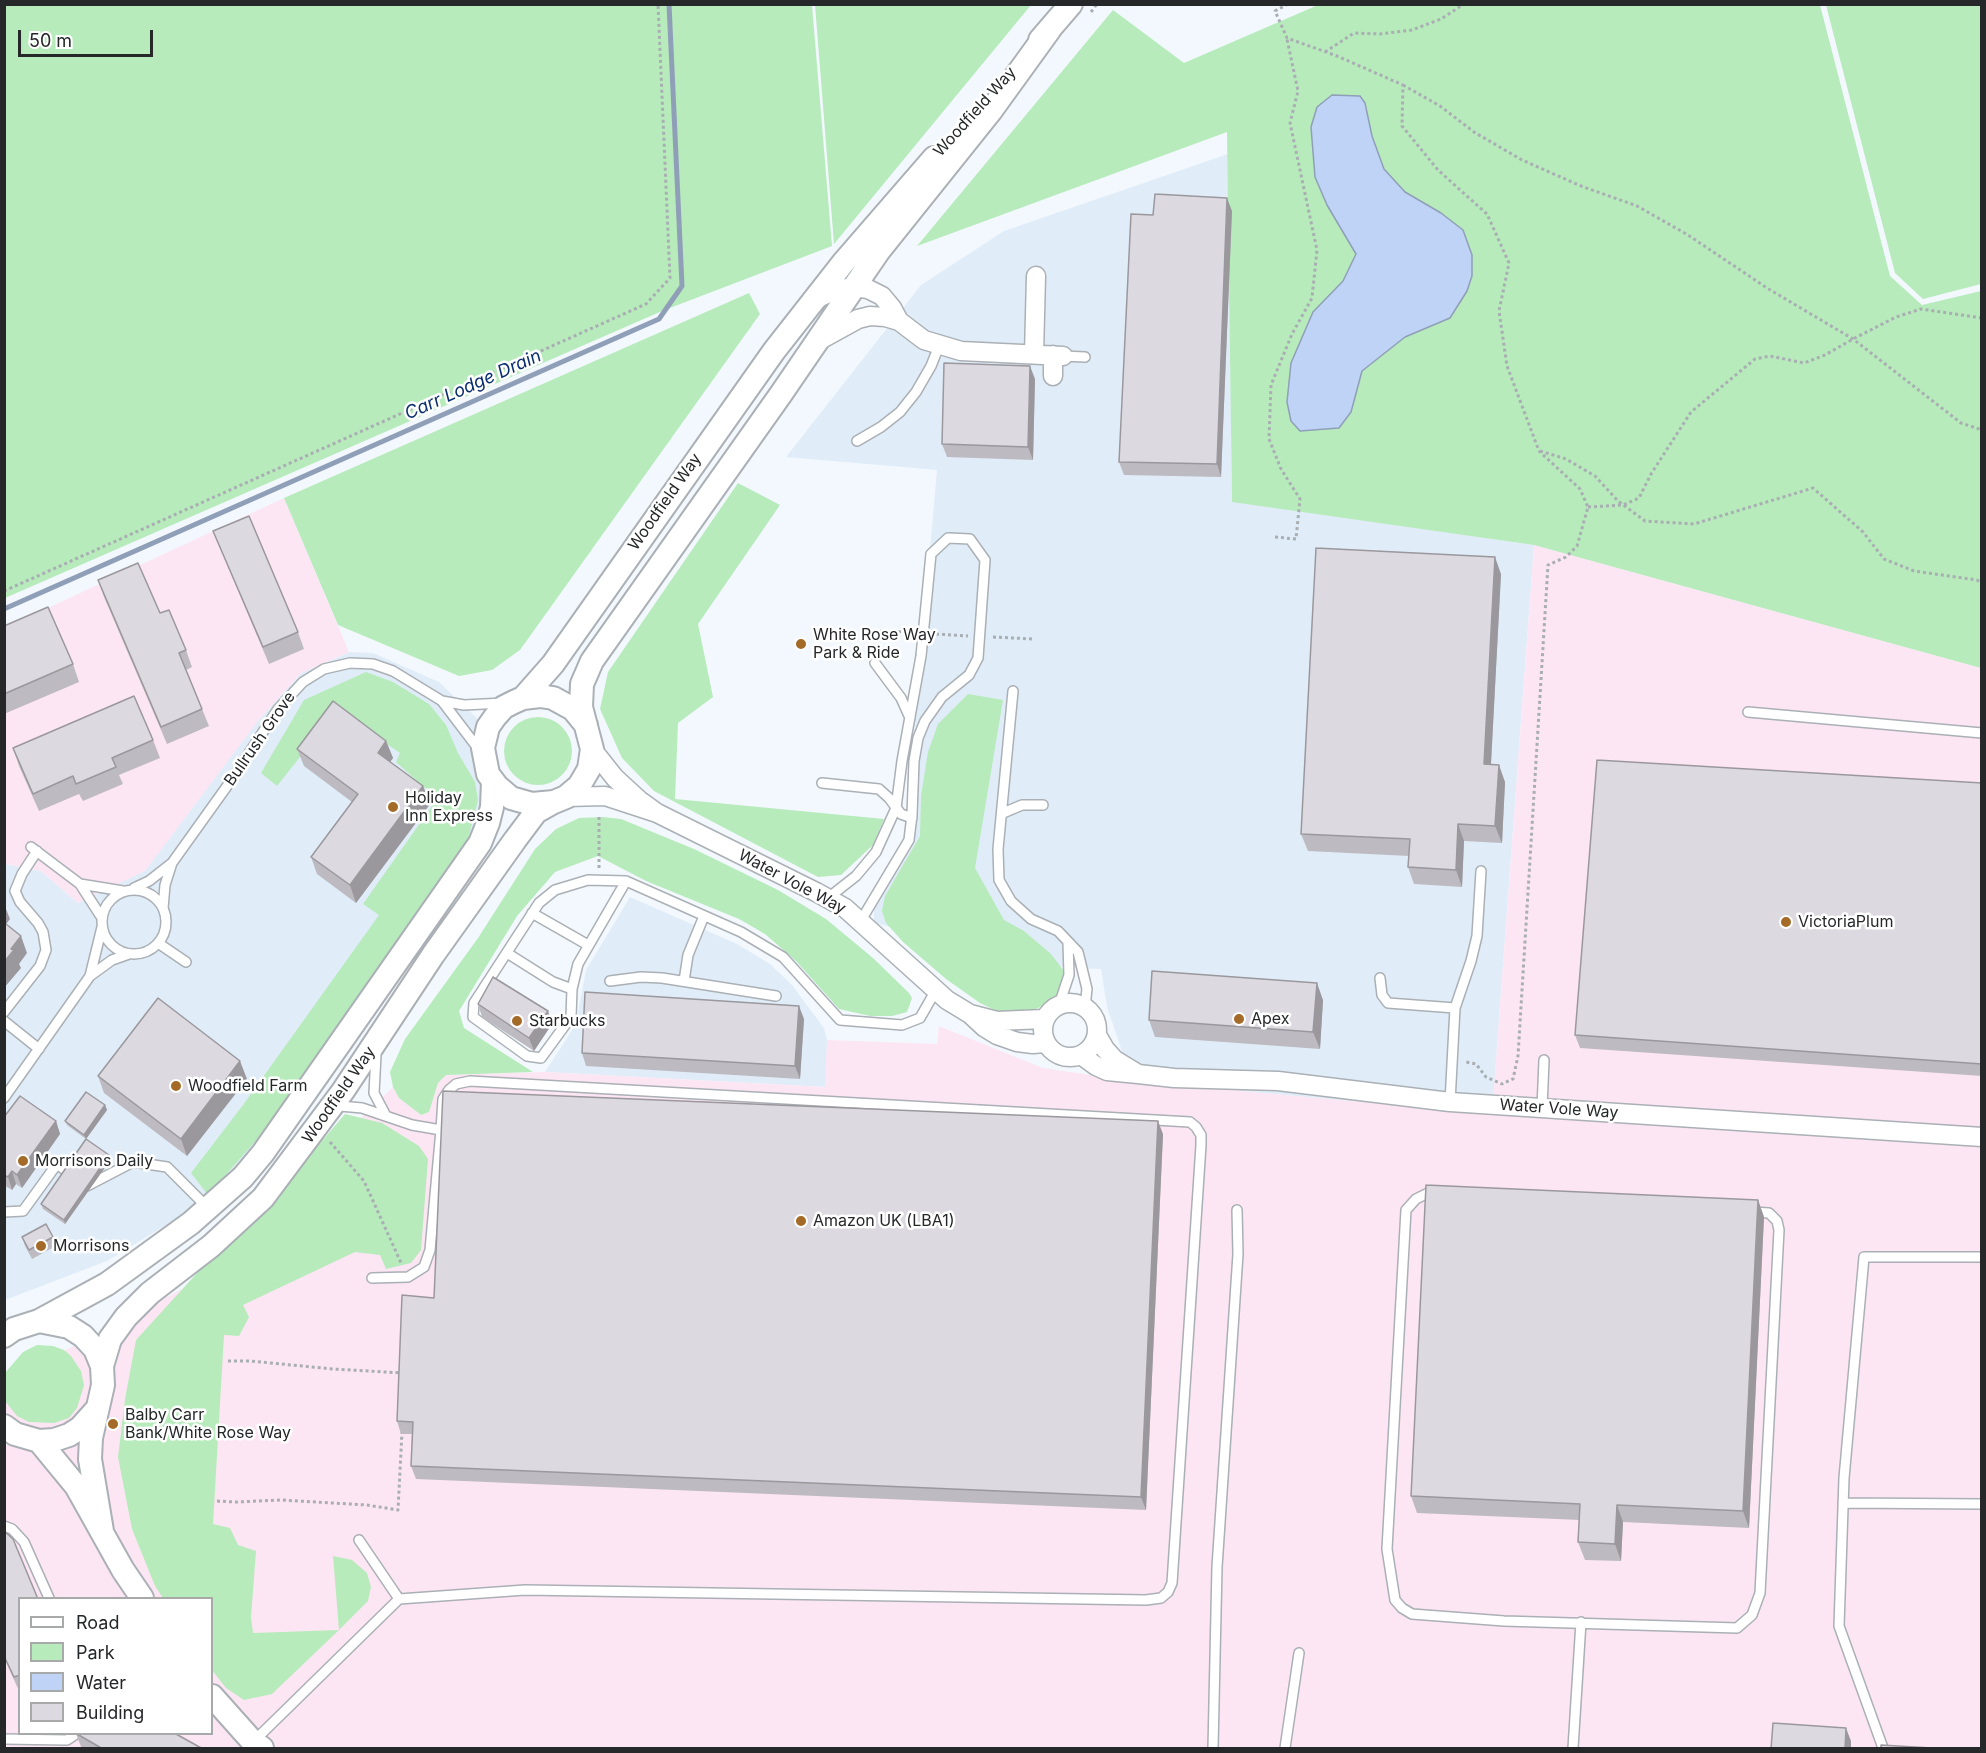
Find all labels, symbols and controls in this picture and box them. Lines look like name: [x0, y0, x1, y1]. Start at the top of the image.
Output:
scale bar: [21, 18, 156, 56]
text: 50 m: [29, 30, 72, 51]
street label: Woodfield Way: [930, 63, 1020, 161]
water label: Carr Lodge Drain: [401, 345, 545, 425]
street label: Woodfield Way: [624, 450, 706, 554]
place label: White Rose Way Park & Ride: [813, 625, 936, 663]
marker: White Rose Way Park & Ride: [794, 637, 808, 651]
street label: Bullrush Grove: [220, 688, 300, 790]
place label: Holiday Inn Express: [405, 788, 493, 826]
marker: Holiday Inn Express: [386, 800, 400, 814]
street label: Water Vole Way: [735, 846, 849, 918]
place label: VictoriaPlum: [1798, 912, 1893, 932]
marker: VictoriaPlum: [1779, 915, 1793, 929]
place label: Apex: [1251, 1009, 1290, 1029]
place label: Starbucks: [529, 1011, 605, 1031]
marker: Apex: [1232, 1012, 1246, 1026]
marker: Starbucks: [510, 1014, 524, 1028]
street label: Woodfield Way: [298, 1043, 380, 1147]
place label: Woodfield Farm: [188, 1076, 308, 1096]
marker: Woodfield Farm: [169, 1079, 183, 1093]
street label: Water Vole Way: [1499, 1095, 1619, 1123]
place label: Morrisons Daily: [35, 1151, 153, 1171]
marker: Morrisons Daily: [16, 1154, 30, 1168]
place label: Amazon UK (LBA1): [813, 1211, 955, 1231]
marker: Amazon UK (LBA1): [794, 1214, 808, 1228]
place label: Morrisons: [53, 1236, 129, 1256]
marker: Morrisons: [34, 1239, 48, 1253]
place label: Balby Carr Bank/White Rose Way: [125, 1405, 291, 1443]
marker: Balby Carr Bank/White Rose Way: [106, 1417, 120, 1431]
legend: [18, 1597, 213, 1735]
text: Road: [76, 1612, 119, 1633]
text: Park: [76, 1642, 115, 1663]
text: Water: [76, 1672, 126, 1693]
text: Building: [76, 1702, 144, 1723]

